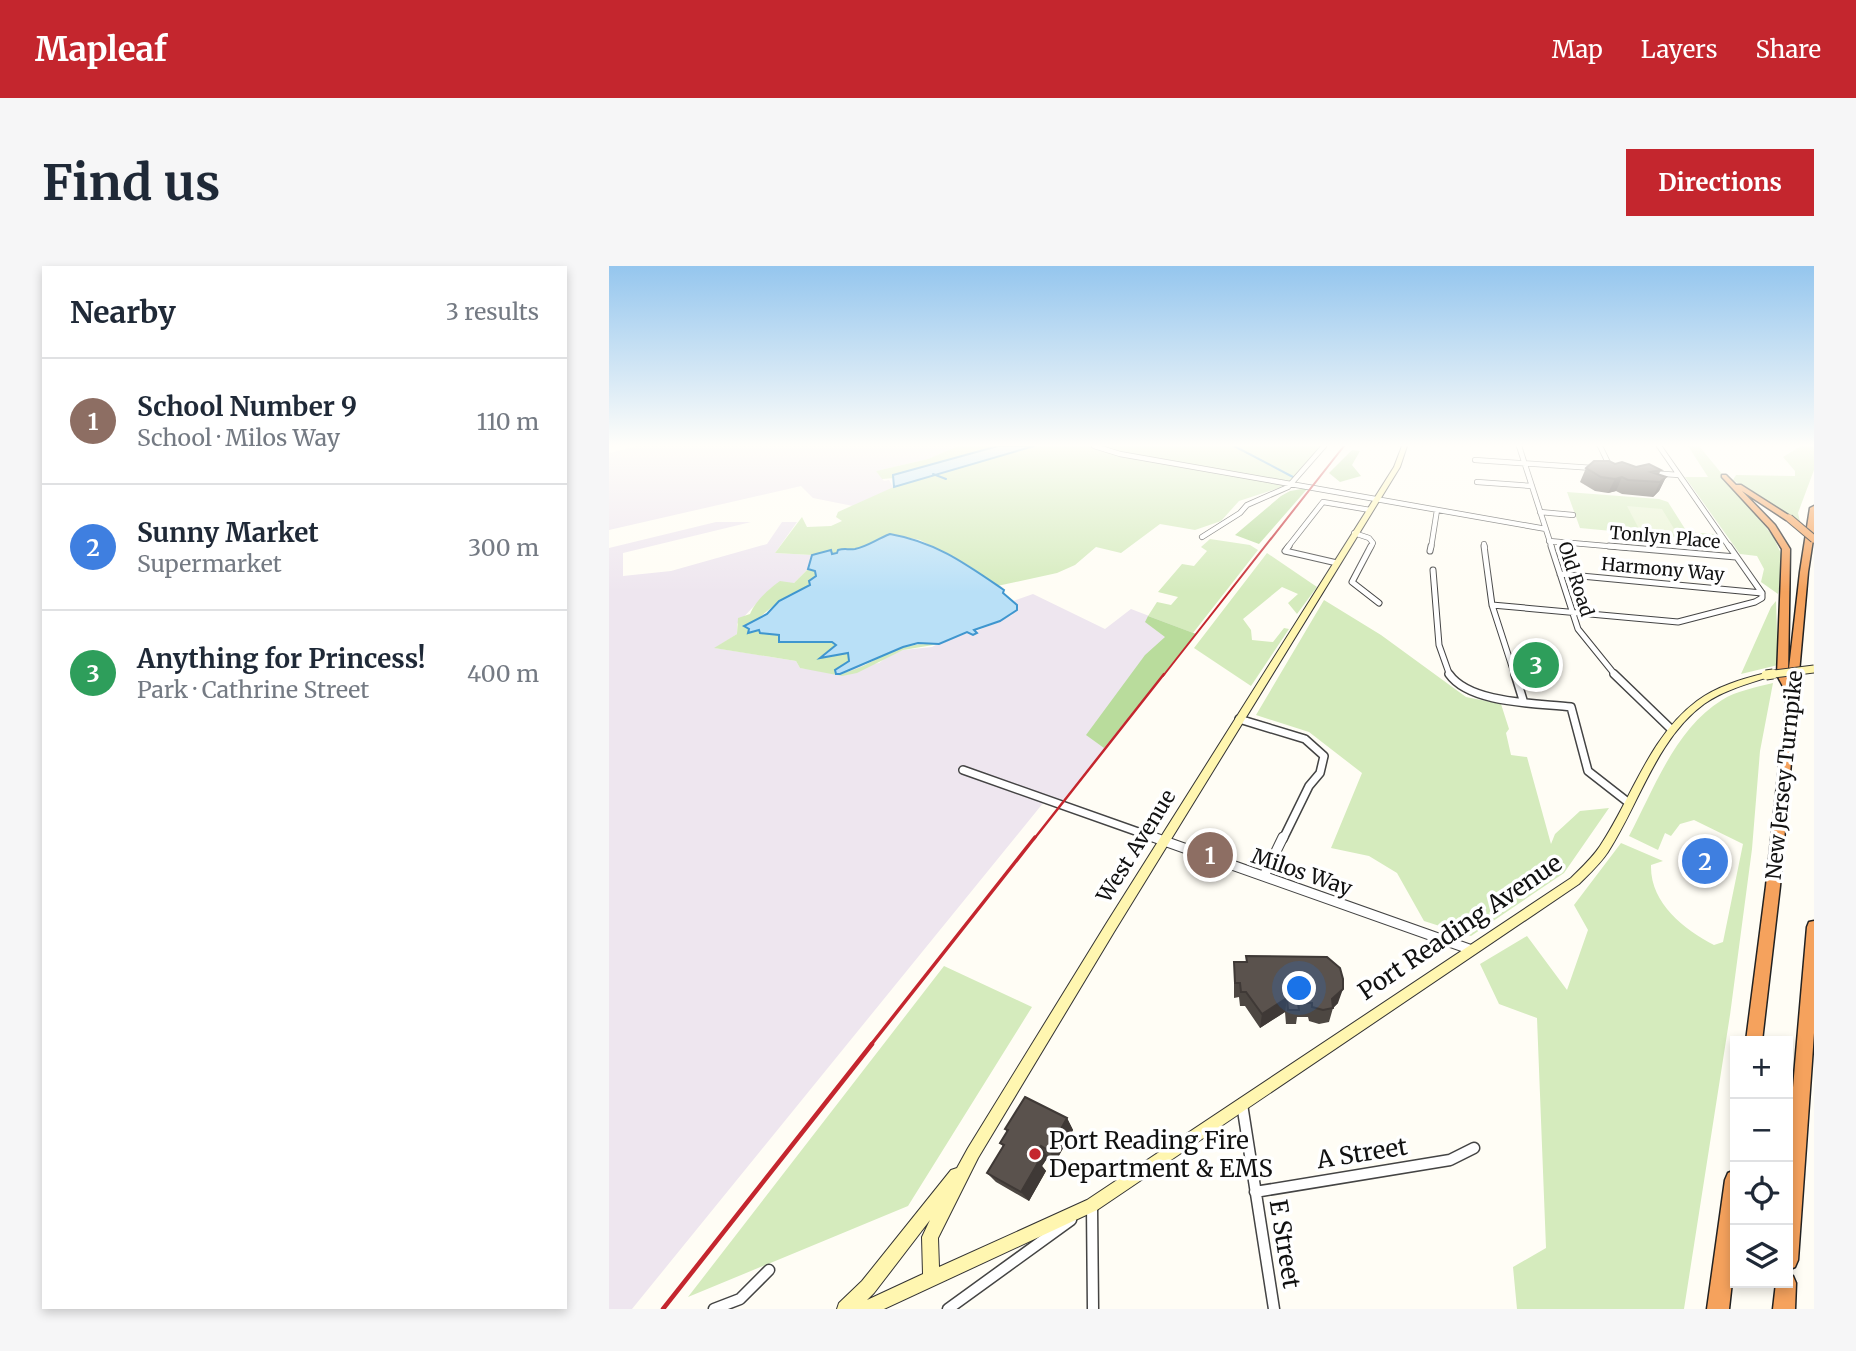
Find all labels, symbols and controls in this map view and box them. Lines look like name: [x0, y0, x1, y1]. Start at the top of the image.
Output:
text: Mapleaf: [35, 29, 167, 70]
text: Map: [1552, 34, 1603, 65]
text: Layers: [1641, 34, 1717, 65]
text: Share: [1755, 34, 1821, 65]
button: Directions: [1626, 149, 1814, 216]
text: Find us: [42, 152, 220, 213]
text: Nearby: [70, 293, 176, 331]
text: 3 results: [446, 297, 539, 326]
text: School Number 9: [137, 390, 357, 423]
text: 1: [88, 407, 98, 436]
text: 110 m: [477, 407, 539, 436]
text: School · Milos Way: [137, 423, 340, 452]
text: Sunny Market: [137, 516, 319, 549]
street label: Tonlyn Place: [1609, 521, 1721, 553]
text: 2: [86, 533, 100, 562]
text: 300 m: [468, 533, 539, 562]
street label: Old Road: [1553, 539, 1599, 619]
text: Supermarket: [137, 549, 282, 578]
street label: Harmony Way: [1600, 552, 1726, 586]
pin: 3: [1513, 639, 1559, 691]
text: Anything for Princess!: [137, 642, 425, 675]
text: 3: [86, 659, 100, 688]
text: 400 m: [467, 659, 539, 688]
street label: New Jersey Turnpike: [1760, 669, 1808, 881]
text: Park · Cathrine Street: [137, 675, 369, 704]
street label: West Avenue: [1090, 784, 1181, 908]
pin: 1: [1187, 829, 1233, 881]
pin: 2: [1682, 835, 1728, 887]
street label: Milos Way: [1248, 842, 1357, 902]
street label: Port Reading Avenue: [1352, 847, 1568, 1007]
your location: [1282, 971, 1316, 1005]
map controls: [1730, 1036, 1793, 1288]
button: +: [1730, 1036, 1793, 1099]
button: −: [1730, 1099, 1793, 1162]
place label: Port Reading Fire Department & EMS: [1049, 1125, 1273, 1184]
street label: A Street: [1314, 1130, 1410, 1176]
marker: Port Reading Fire Department & EMS: [1027, 1146, 1043, 1162]
button: locate: [1730, 1162, 1793, 1225]
street label: E Street: [1263, 1197, 1307, 1291]
button: layers: [1730, 1225, 1793, 1288]

